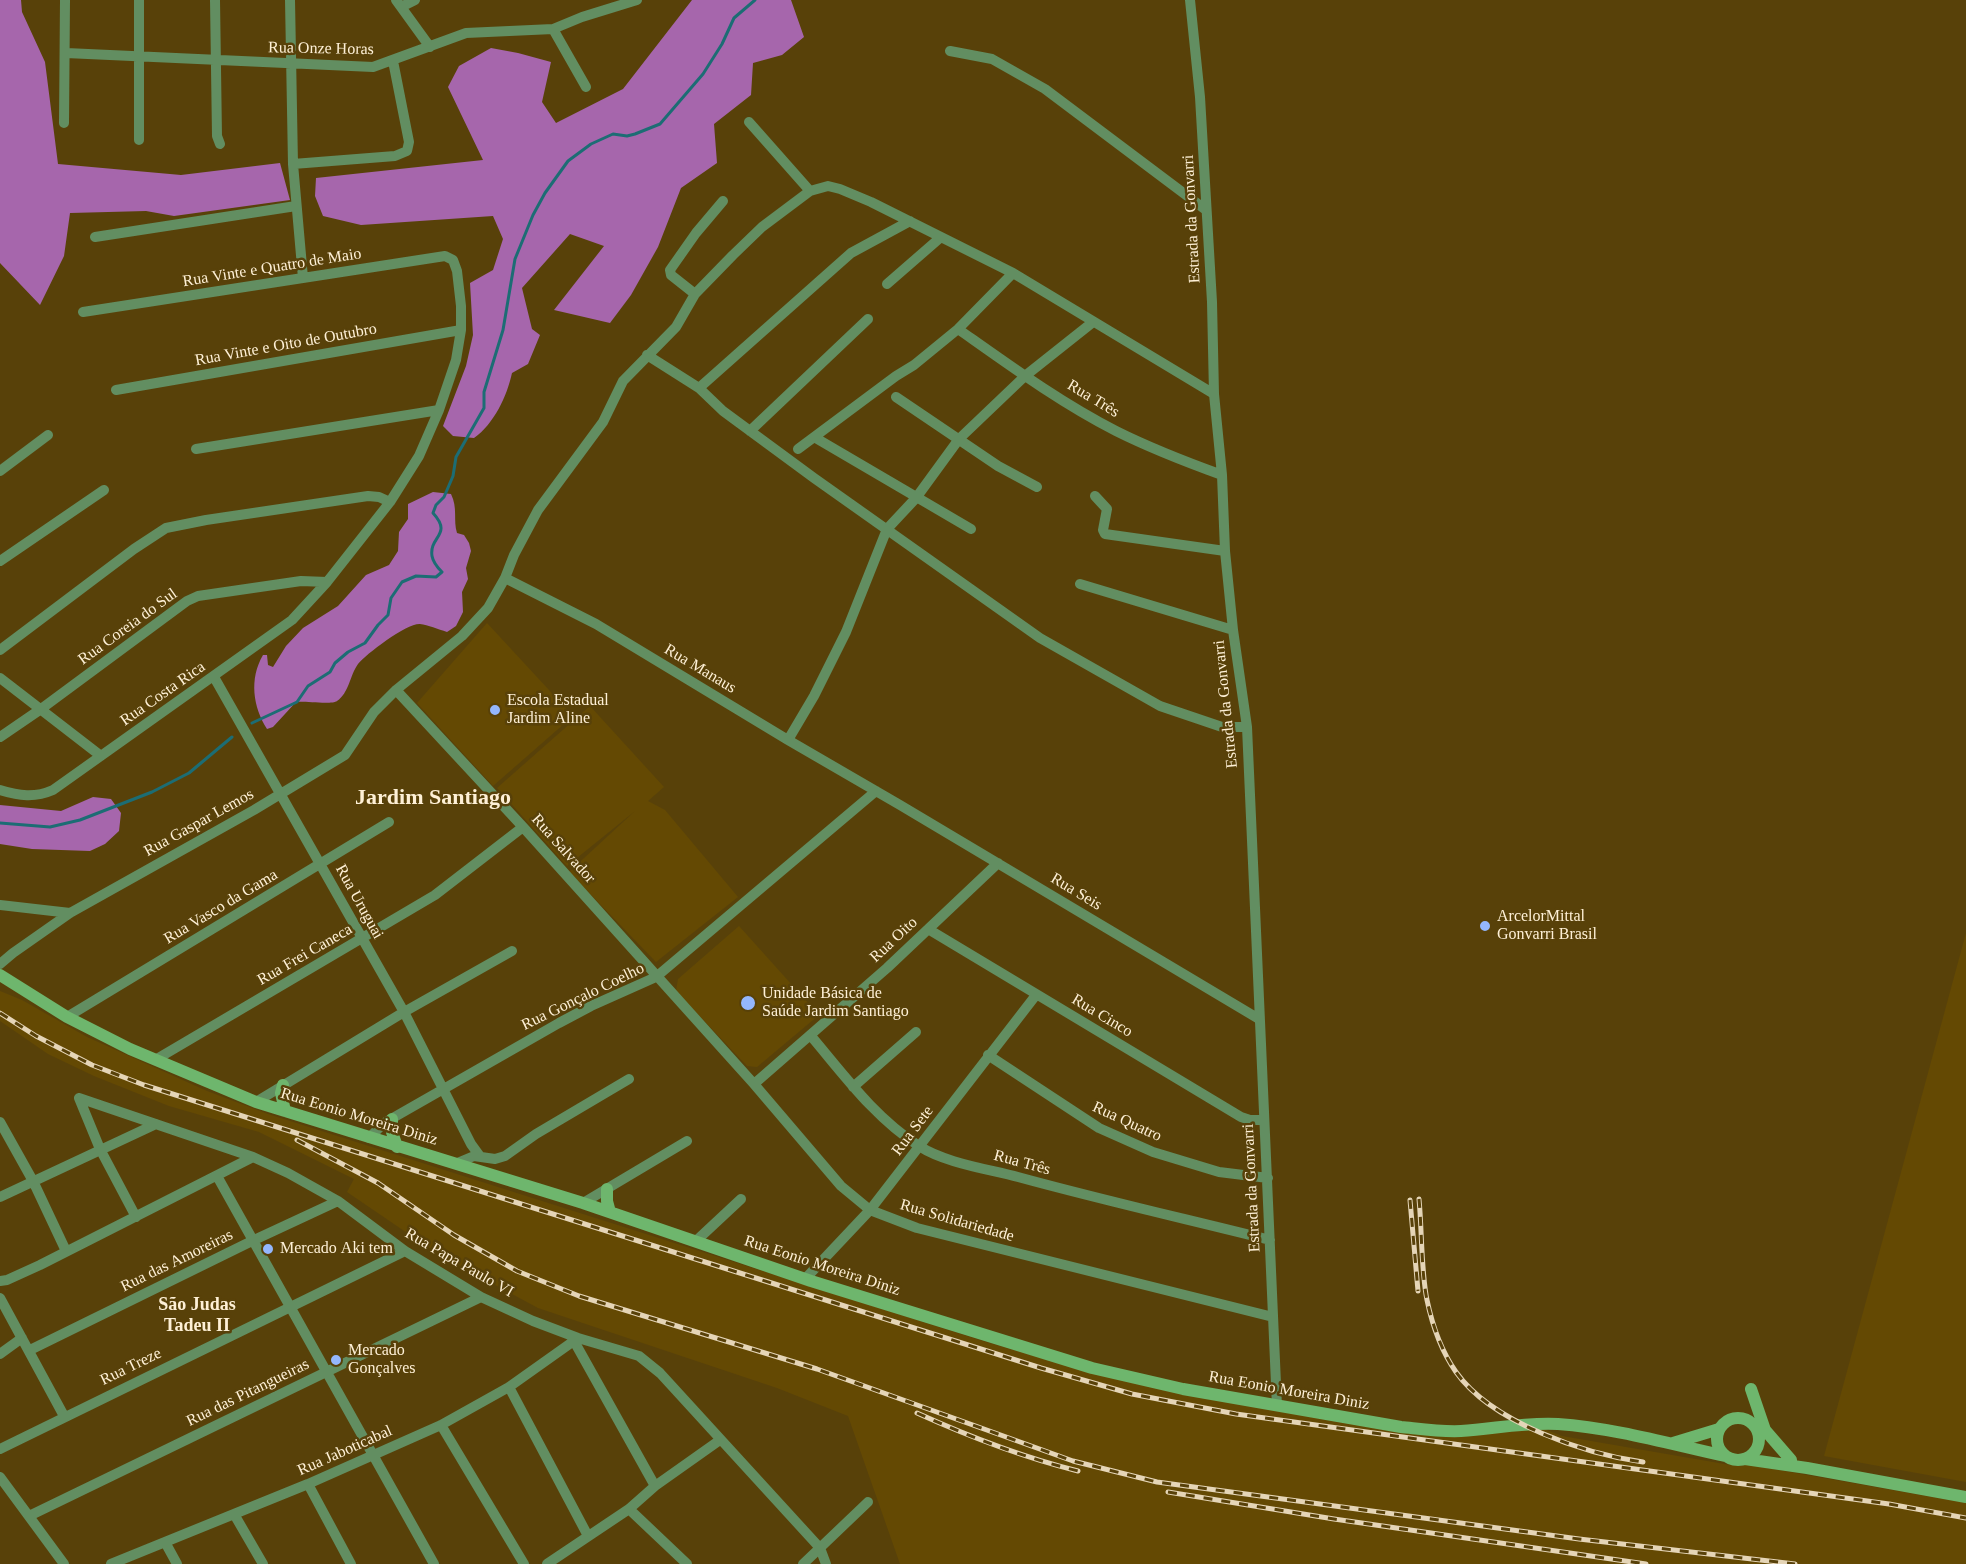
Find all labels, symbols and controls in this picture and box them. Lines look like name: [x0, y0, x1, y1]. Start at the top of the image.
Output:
street label: Rua Onze Horas: [268, 38, 374, 60]
street label: Estrada da Gonvarri: [1179, 154, 1205, 284]
street label: Rua Vinte e Quatro de Maio: [181, 244, 363, 292]
street label: Rua Vinte e Oito de Outubro: [194, 320, 378, 370]
street label: Rua Três: [1063, 376, 1123, 422]
street label: Rua Coreia do Sul: [75, 585, 181, 669]
street label: Estrada da Gonvarri: [1210, 639, 1242, 769]
street label: Rua Manaus: [661, 640, 739, 698]
street label: Rua Costa Rica: [117, 658, 209, 730]
place label: Escola Estadual Jardim Aline: [507, 691, 609, 729]
marker: Escola Estadual Jardim Aline: [488, 703, 502, 717]
street label: Rua Gaspar Lemos: [141, 785, 257, 861]
district label: Jardim Santiago: [355, 785, 511, 811]
street label: Rua Salvador: [527, 810, 599, 888]
street label: Rua Uruguai: [331, 861, 387, 943]
street label: Rua Vasco da Gama: [161, 865, 281, 949]
street label: Rua Seis: [1047, 869, 1105, 915]
place label: ArcelorMittal Gonvarri Brasil: [1497, 907, 1597, 945]
street label: Rua Oito: [866, 913, 922, 967]
marker: ArcelorMittal Gonvarri Brasil: [1478, 919, 1492, 933]
street label: Rua Frei Caneca: [254, 920, 356, 990]
street label: Rua Gonçalo Coelho: [518, 959, 648, 1035]
place label: Unidade Básica de Saúde Jardim Santiago: [762, 984, 909, 1022]
street label: Rua Cinco: [1068, 990, 1136, 1042]
marker: Unidade Básica de Saúde Jardim Santiago: [739, 994, 757, 1012]
street label: Rua Eonio Moreira Diniz: [278, 1084, 440, 1150]
street label: Rua Quatro: [1089, 1098, 1165, 1146]
street label: Rua Sete: [888, 1102, 938, 1160]
street label: Estrada da Gonvarri: [1239, 1123, 1265, 1253]
street label: Rua Três: [992, 1146, 1052, 1180]
street label: Rua Solidariedade: [898, 1196, 1016, 1246]
street label: Rua Papa Paulo VI: [401, 1224, 517, 1302]
street label: Rua das Amoreiras: [118, 1225, 236, 1297]
street label: Rua Eonio Moreira Diniz: [741, 1232, 903, 1300]
place label: Mercado Aki tem: [280, 1239, 393, 1259]
marker: Mercado Aki tem: [261, 1242, 275, 1256]
district label: São Judas Tadeu II: [158, 1294, 236, 1336]
place label: Mercado Gonçalves: [348, 1341, 416, 1379]
street label: Rua Treze: [97, 1344, 165, 1390]
marker: Mercado Gonçalves: [329, 1353, 343, 1367]
street label: Rua das Pitangueiras: [183, 1355, 313, 1431]
street label: Rua Eonio Moreira Diniz: [1207, 1367, 1371, 1415]
street label: Rua Jaboticabal: [295, 1422, 395, 1480]

